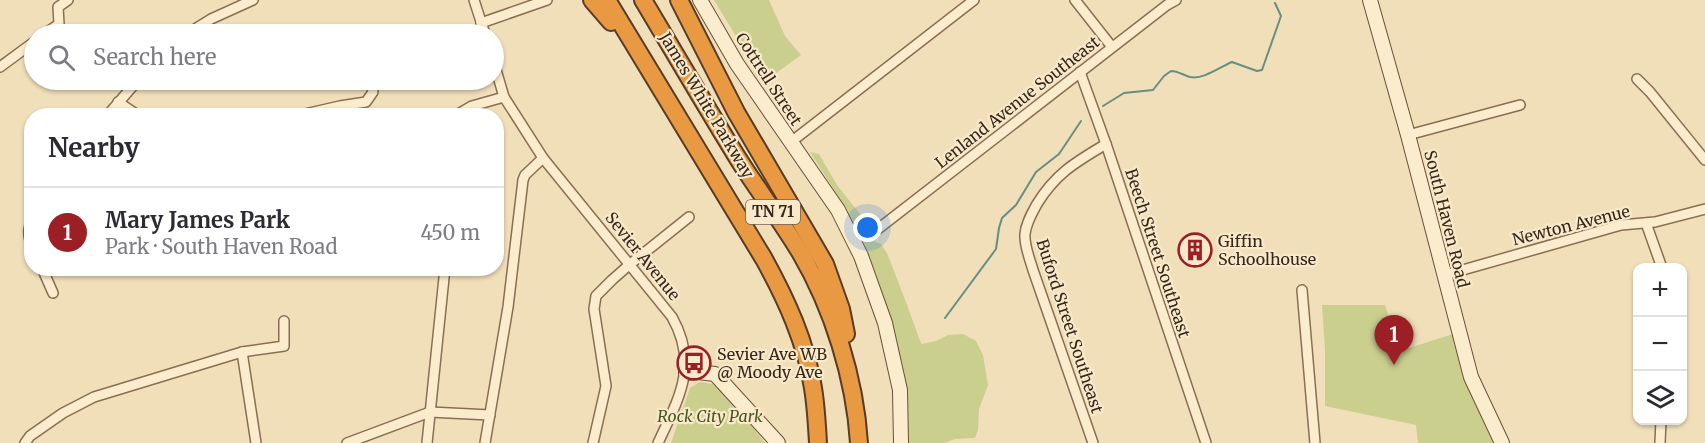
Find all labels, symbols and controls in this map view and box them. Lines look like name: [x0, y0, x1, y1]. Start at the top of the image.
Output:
search box: [24, 24, 504, 90]
street label: James White Parkway: [655, 28, 759, 182]
street label: Cottrell Street: [732, 29, 807, 130]
street label: Lenland Avenue Southeast: [931, 31, 1104, 172]
icon: search: [45, 41, 78, 74]
text: Search here: [93, 43, 216, 71]
text: Nearby: [48, 131, 140, 164]
street label: South Haven Road: [1420, 148, 1474, 290]
street label: Beech Street Southeast: [1121, 166, 1195, 341]
road number: TN 71: [746, 200, 800, 224]
street label: Newton Avenue: [1510, 201, 1632, 249]
text: Mary James Park: [105, 206, 290, 234]
street label: Sevier Avenue: [601, 208, 685, 304]
your location: [853, 213, 882, 242]
text: 1: [63, 220, 72, 245]
text: 450 m: [421, 220, 480, 245]
place label: Giffin Schoolhouse: [1218, 231, 1316, 269]
building icon: Giffin Schoolhouse: [1177, 232, 1213, 268]
text: Park · South Haven Road: [105, 234, 337, 259]
street label: Buford Street Southeast: [1032, 236, 1108, 416]
map controls: [1633, 263, 1687, 425]
button: +: [1633, 263, 1687, 317]
pin: 1: [1374, 316, 1414, 365]
button: −: [1633, 317, 1687, 371]
place label: Sevier Ave WB @ Moody Ave: [717, 344, 827, 382]
bus stop icon: Sevier Ave WB @ Moody Ave: [676, 345, 712, 381]
button: layers: [1633, 371, 1687, 425]
park label: Rock City Park: [657, 406, 763, 426]

